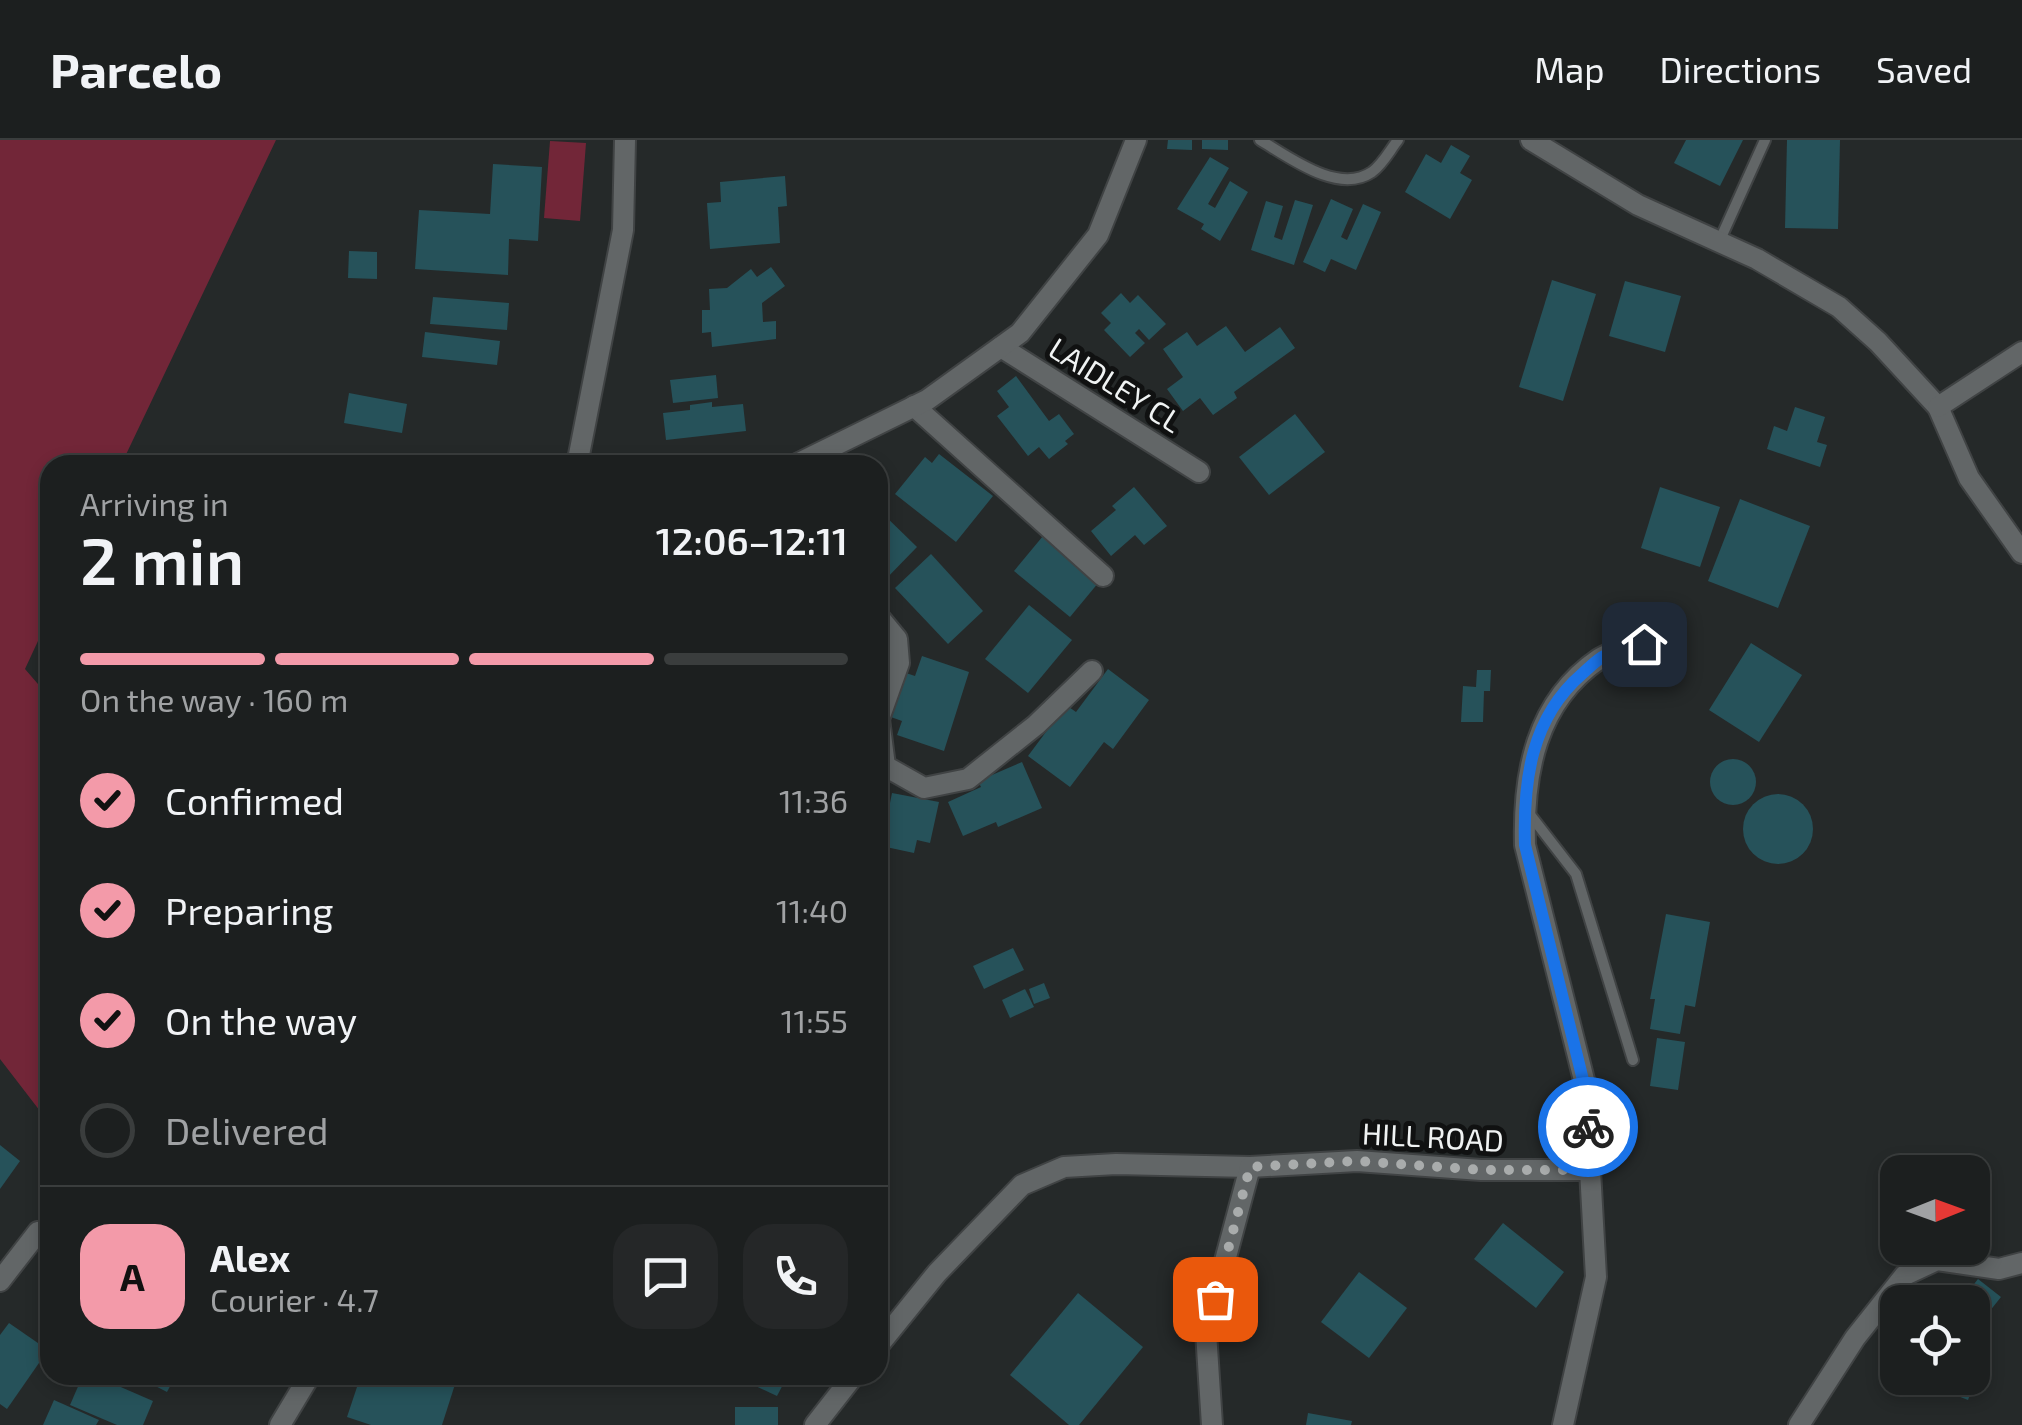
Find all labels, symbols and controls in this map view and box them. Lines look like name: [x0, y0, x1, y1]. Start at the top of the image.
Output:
text: Parcelo: [50, 40, 222, 98]
text: Map: [1534, 48, 1605, 90]
text: Directions: [1660, 48, 1821, 90]
text: Saved: [1876, 48, 1972, 90]
street label: LAIDLEY CL: [1043, 329, 1189, 439]
text: Arriving in: [80, 484, 229, 522]
text: 12:06–12:11: [656, 517, 848, 563]
text: 2 min: [80, 520, 244, 598]
pin: [1602, 602, 1687, 687]
icon: home: [1617, 617, 1672, 672]
text: On the way · 160 m: [80, 680, 348, 718]
icon: check: [80, 773, 135, 828]
text: Confirmed: [165, 777, 344, 823]
text: 11:36: [779, 781, 848, 819]
icon: check: [80, 883, 135, 938]
text: Preparing: [165, 887, 333, 933]
text: 11:40: [776, 891, 848, 929]
icon: check: [80, 993, 135, 1048]
text: On the way: [165, 997, 357, 1043]
text: 11:55: [781, 1001, 848, 1039]
courier: [1538, 1077, 1638, 1177]
icon: bike: [1561, 1100, 1616, 1155]
text: Delivered: [165, 1107, 329, 1153]
street label: HILL ROAD: [1361, 1114, 1505, 1158]
north arrow: [1880, 1155, 1990, 1265]
map controls: [1880, 1155, 1990, 1395]
button: chat: [613, 1224, 718, 1329]
button: phone: [743, 1224, 848, 1329]
text: Alex: [210, 1234, 290, 1280]
text: A: [120, 1253, 145, 1299]
pin: [1173, 1257, 1258, 1342]
icon: bag: [1188, 1272, 1243, 1327]
text: Courier · 4.7: [210, 1280, 379, 1318]
button: locate: [1880, 1285, 1990, 1395]

